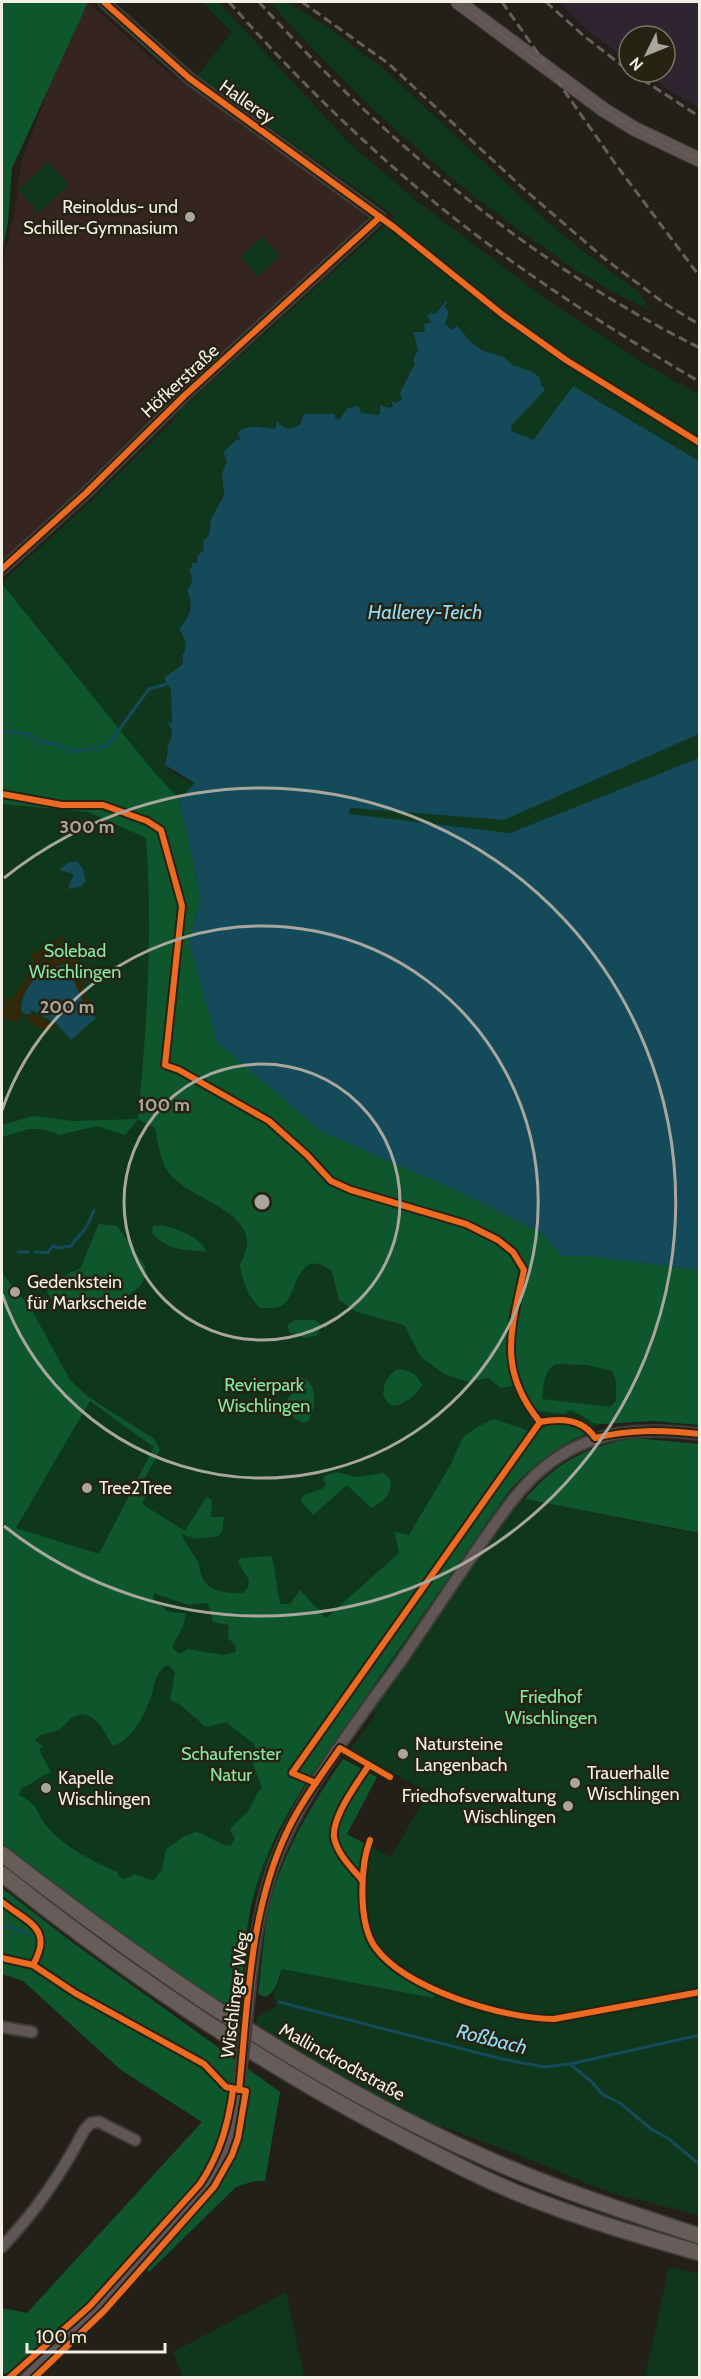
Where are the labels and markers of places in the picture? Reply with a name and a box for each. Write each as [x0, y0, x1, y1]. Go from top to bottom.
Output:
place label: Reinoldus- und Schiller-Gymnasium [23, 196, 178, 239]
marker: Reinoldus- und Schiller-Gymnasium [183, 210, 197, 224]
centre of rings [252, 1192, 272, 1212]
place label: Gedenkstein für Markscheide [27, 1271, 147, 1314]
marker: Gedenkstein für Markscheide [8, 1285, 22, 1299]
place label: Tree2Tree [99, 1477, 172, 1499]
marker: Tree2Tree [80, 1481, 94, 1495]
place label: Natursteine Langenbach [415, 1733, 508, 1776]
marker: Natursteine Langenbach [396, 1747, 410, 1761]
place label: Trauerhalle Wischlingen [587, 1762, 680, 1805]
place label: Kapelle Wischlingen [58, 1767, 151, 1810]
marker: Trauerhalle Wischlingen [568, 1776, 582, 1790]
marker: Kapelle Wischlingen [39, 1781, 53, 1795]
place label: Friedhofsverwaltung Wischlingen [402, 1785, 557, 1828]
marker: Friedhofsverwaltung Wischlingen [561, 1799, 575, 1813]

